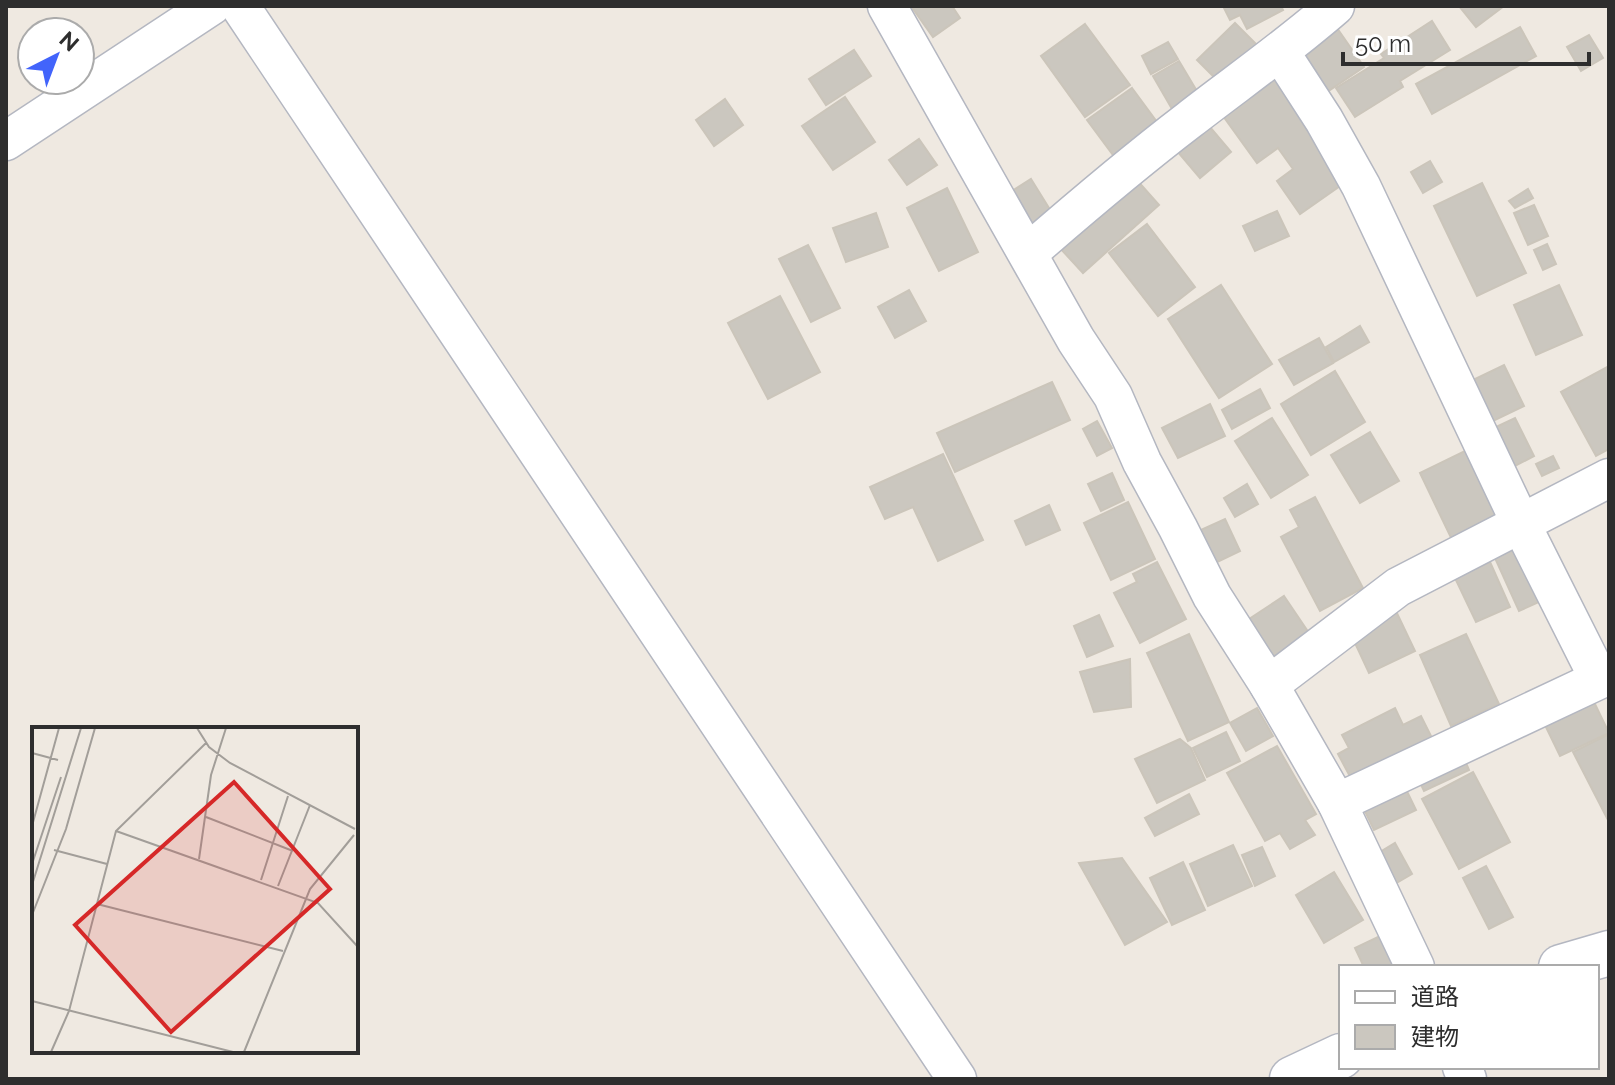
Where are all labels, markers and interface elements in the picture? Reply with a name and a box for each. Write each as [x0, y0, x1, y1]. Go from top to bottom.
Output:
north arrow [16, 16, 96, 96]
scale bar [1343, 16, 1589, 66]
text: N [54, 26, 84, 56]
text: 50 m [1355, 29, 1411, 58]
inset map [32, 727, 358, 1053]
legend [1339, 965, 1599, 1069]
text: 道路 [1411, 982, 1459, 1011]
text: 建物 [1411, 1022, 1459, 1051]

